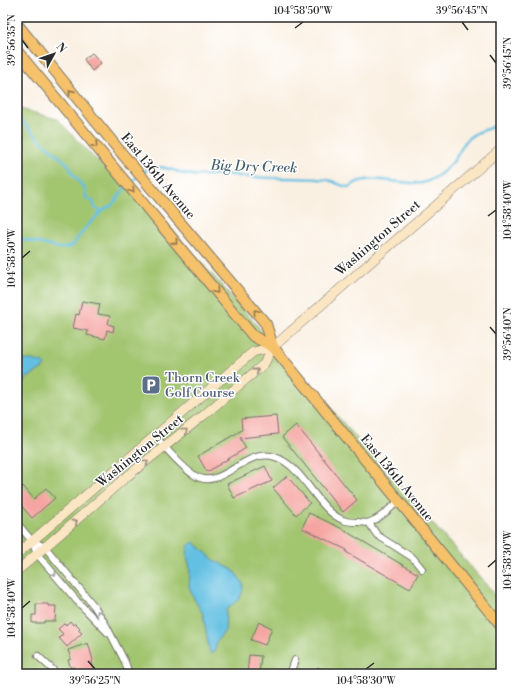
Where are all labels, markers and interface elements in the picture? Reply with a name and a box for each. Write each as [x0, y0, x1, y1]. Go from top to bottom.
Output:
text: 104°58'50"W [273, 5, 334, 17]
text: 39°56'45"N [436, 5, 488, 17]
text: 39°56'35"N [6, 14, 18, 66]
north arrow [34, 34, 74, 74]
text: 39°56'45"N [502, 37, 514, 89]
text: N [53, 40, 69, 56]
one-way arrow [69, 90, 76, 97]
street label: East 136th Avenue [117, 130, 199, 223]
one-way arrow [90, 140, 97, 148]
water label: Big Dry Creek [209, 156, 298, 178]
text: 104°58'40"W [502, 179, 514, 240]
one-way arrow [127, 185, 134, 192]
street label: Washington Street [332, 197, 424, 280]
text: 104°58'50"W [6, 227, 18, 288]
one-way arrow [171, 237, 178, 244]
one-way arrow [211, 286, 218, 293]
text: 39°56'40"N [502, 307, 514, 361]
one-way arrow [254, 310, 261, 317]
one-way arrow [251, 368, 259, 376]
place label: Thorn Creek Golf Course [165, 370, 241, 401]
parking icon: Thorn Creek Golf Course [140, 374, 162, 396]
street label: Washington Street [93, 411, 187, 492]
one-way arrow [180, 429, 187, 436]
street label: East 136th Avenue [357, 431, 437, 525]
one-way arrow [141, 460, 148, 467]
one-way arrow [70, 519, 78, 526]
text: 104°58'30"W [502, 529, 514, 590]
one-way arrow [49, 569, 56, 576]
text: 104°58'40"W [6, 577, 18, 638]
one-way arrow [96, 610, 103, 617]
text: 39°56'25"N [69, 675, 121, 687]
text: 104°58'30"W [336, 675, 397, 687]

